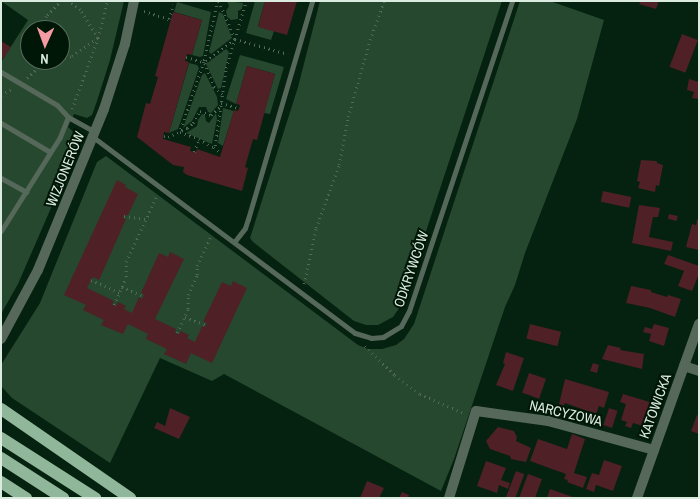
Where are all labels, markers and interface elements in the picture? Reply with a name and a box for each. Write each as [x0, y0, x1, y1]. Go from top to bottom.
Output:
north arrow [20, 20, 70, 70]
text: N [40, 50, 49, 68]
street label: WIZJONERÓW [42, 129, 88, 209]
street label: ODKRYWCÓW [390, 229, 432, 309]
street label: KATOWICKA [636, 371, 674, 441]
street label: NARCYZOWA [528, 396, 604, 430]

